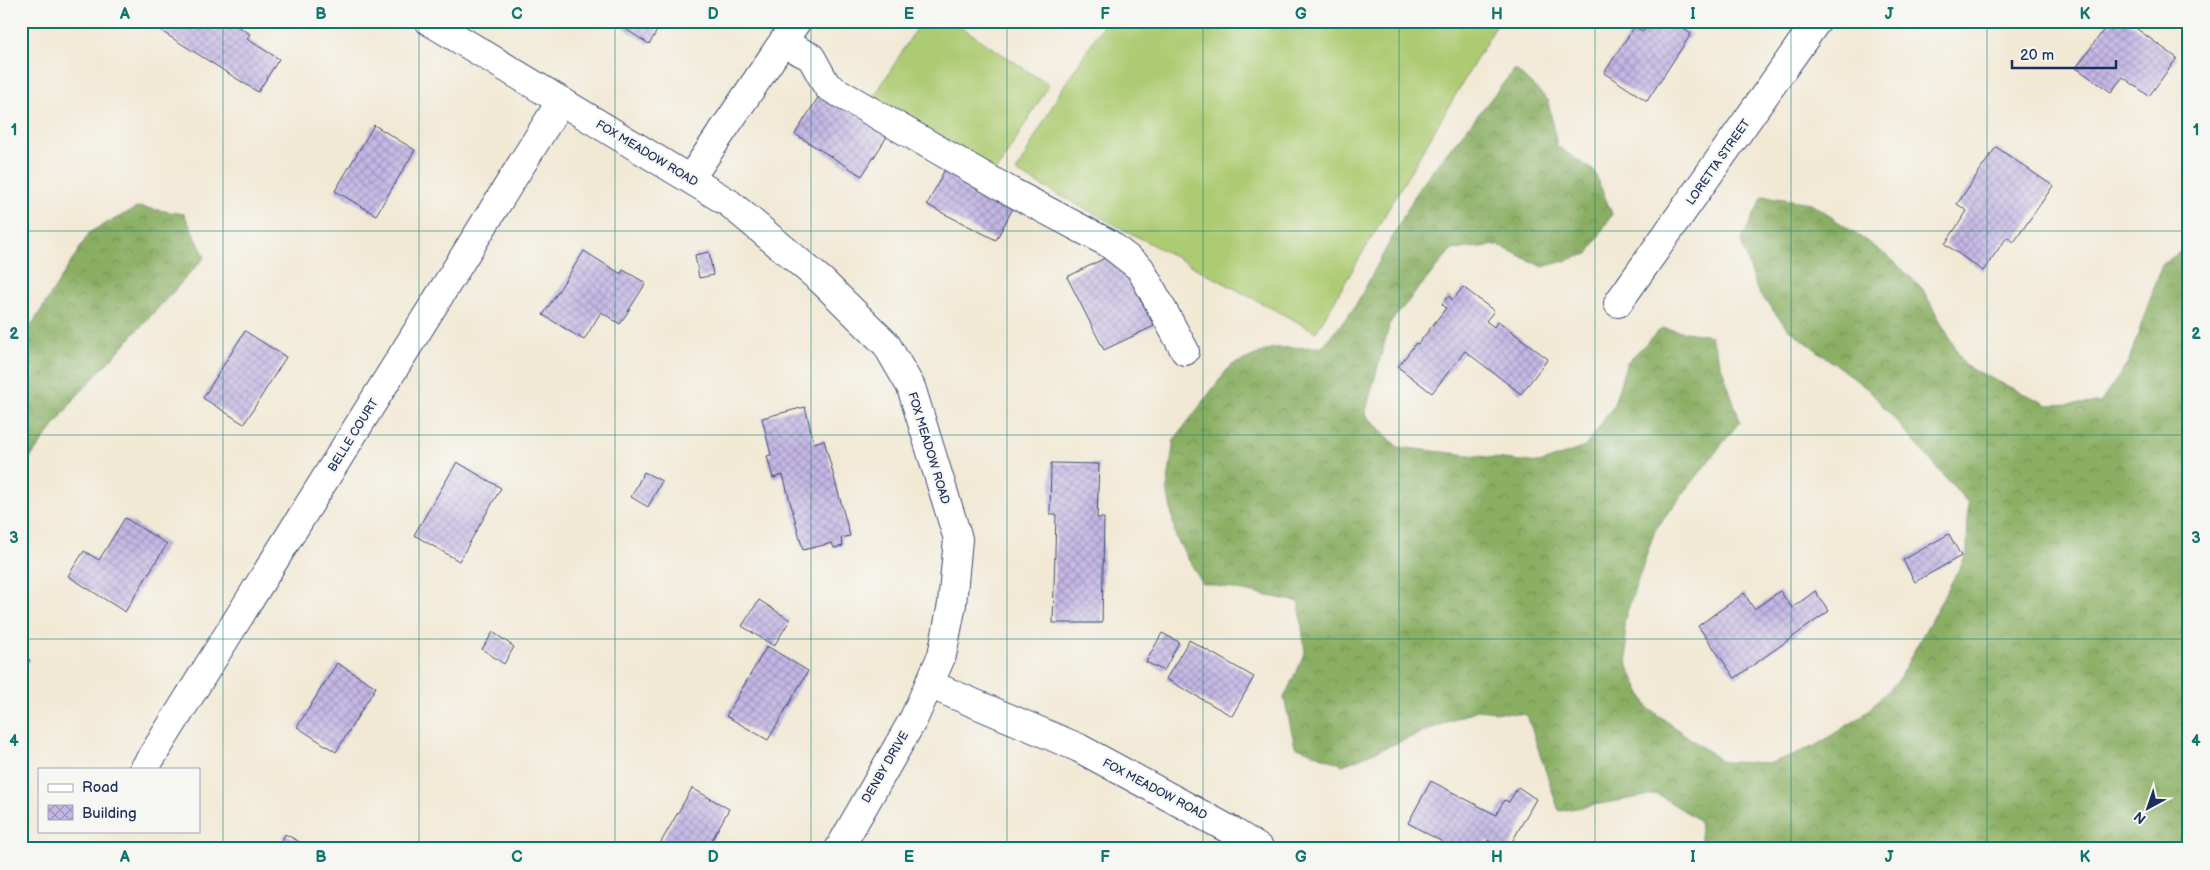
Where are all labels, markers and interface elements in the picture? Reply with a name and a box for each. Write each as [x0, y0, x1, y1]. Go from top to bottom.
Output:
text: A [119, 5, 130, 24]
text: B [315, 5, 327, 24]
text: C [511, 5, 523, 24]
text: D [707, 5, 719, 24]
text: E [904, 5, 914, 24]
text: F [1100, 5, 1110, 24]
text: G [1295, 5, 1307, 24]
text: H [1491, 5, 1503, 24]
text: I [1690, 5, 1696, 24]
text: J [1885, 5, 1894, 24]
text: K [2080, 5, 2091, 24]
scale bar [2012, 38, 2116, 70]
text: 20 m [2020, 46, 2054, 65]
street label: LORETTA STREET [1683, 116, 1754, 208]
street label: FOX MEADOW ROAD [593, 117, 701, 190]
text: 1 [11, 121, 17, 140]
text: 1 [2193, 121, 2199, 140]
text: 2 [9, 325, 19, 344]
text: 2 [2191, 325, 2201, 344]
street label: FOX MEADOW ROAD [904, 390, 953, 506]
street label: BELLE COURT [325, 395, 382, 475]
text: 3 [9, 529, 19, 548]
text: 3 [2191, 529, 2201, 548]
street label: DENBY DRIVE [859, 729, 912, 806]
text: 4 [9, 732, 19, 751]
text: 4 [2191, 732, 2201, 751]
street label: FOX MEADOW ROAD [1100, 755, 1210, 824]
legend [38, 768, 200, 832]
text: Road [82, 778, 118, 797]
north arrow [2122, 782, 2172, 832]
text: Building [82, 804, 137, 823]
text: N [2130, 808, 2149, 827]
text: A [119, 848, 130, 867]
text: B [315, 848, 327, 867]
text: C [511, 848, 523, 867]
text: D [707, 848, 719, 867]
text: E [904, 848, 914, 867]
text: F [1100, 848, 1110, 867]
text: G [1295, 848, 1307, 867]
text: H [1491, 848, 1503, 867]
text: I [1690, 848, 1696, 867]
text: J [1885, 848, 1894, 867]
text: K [2080, 848, 2091, 867]

